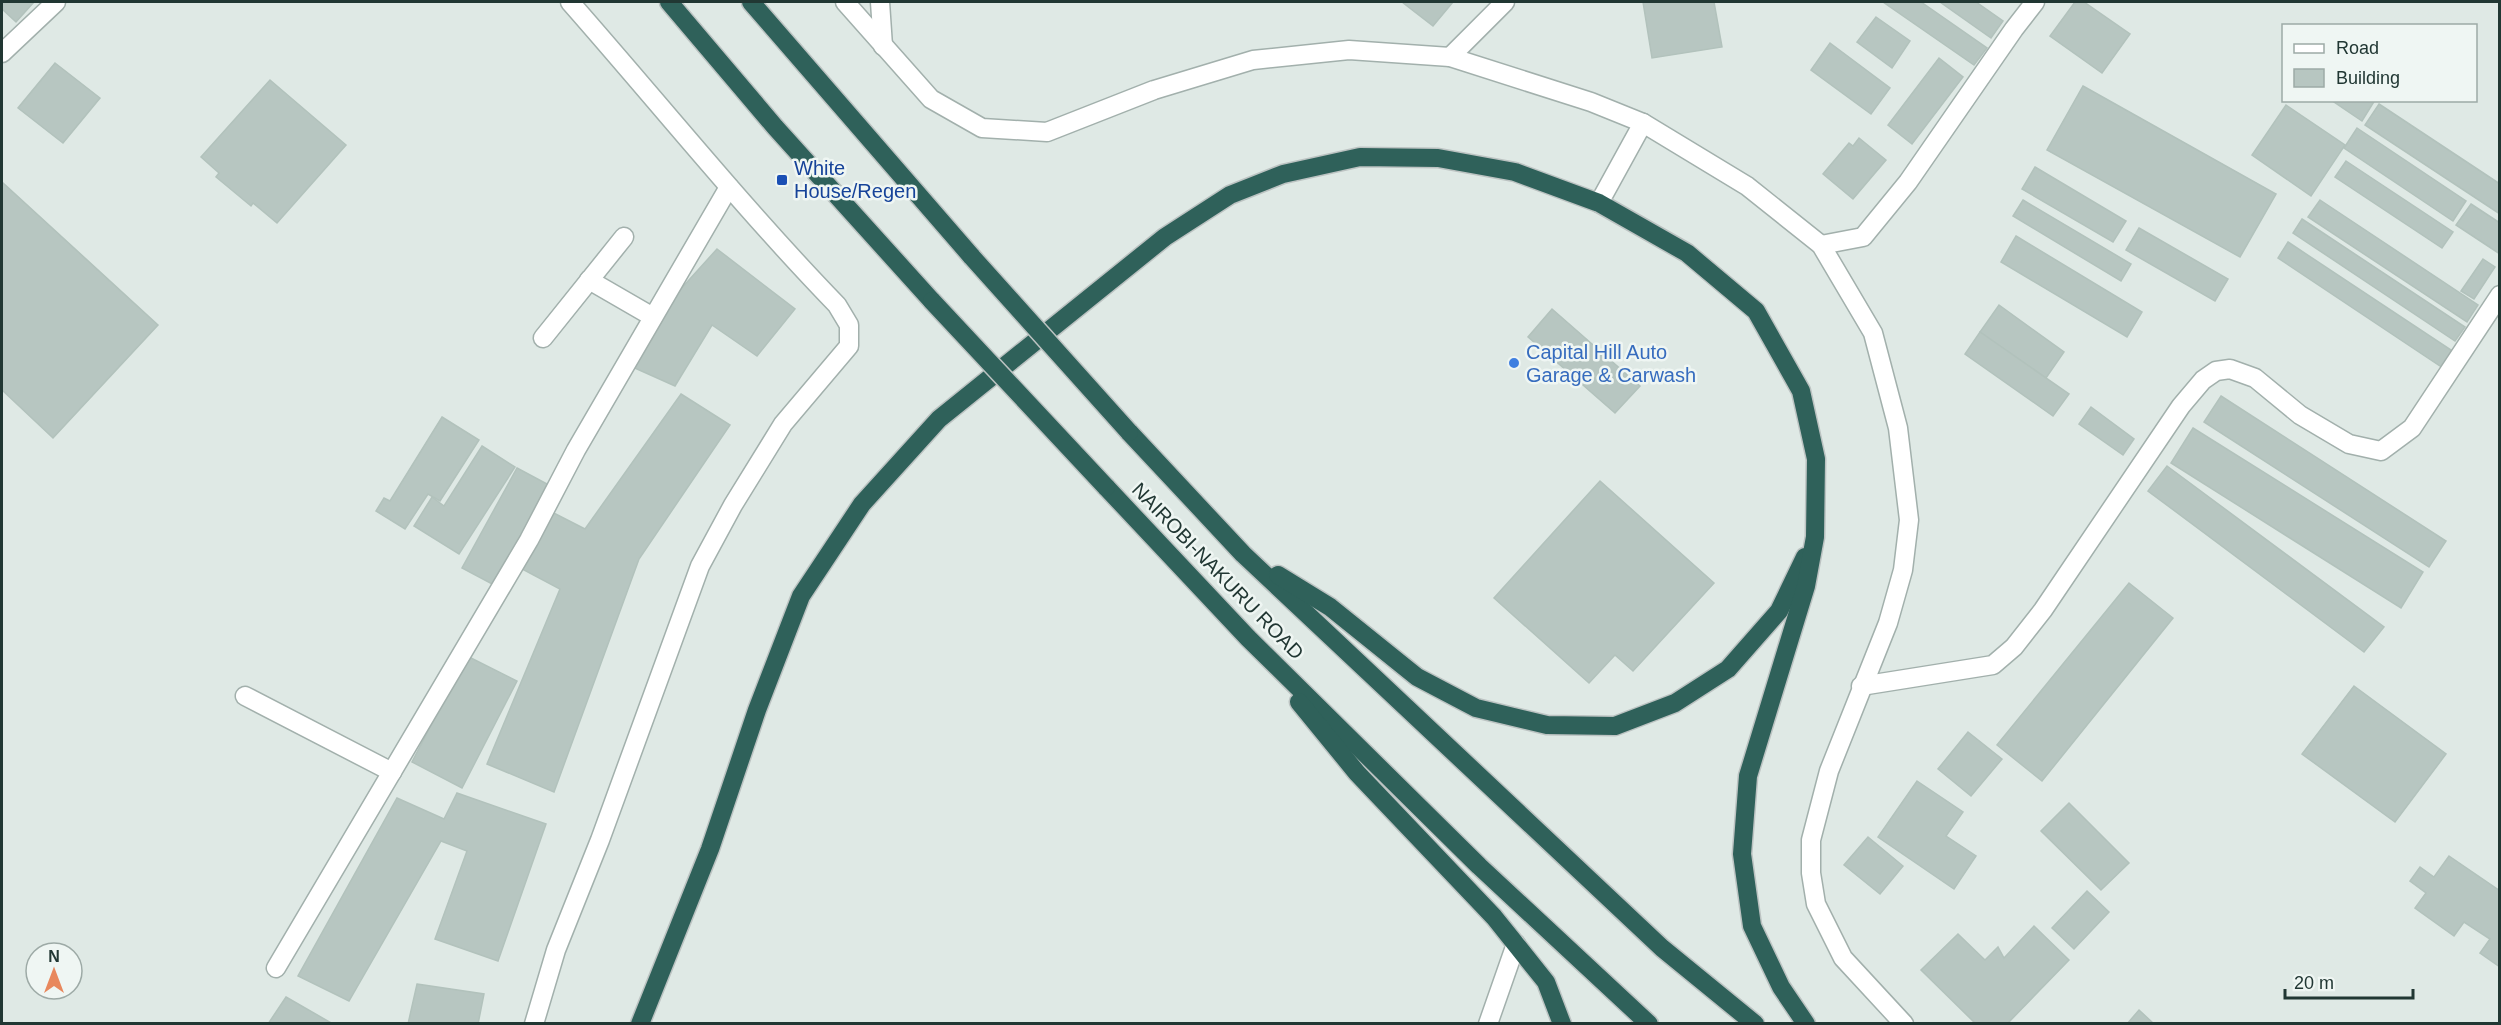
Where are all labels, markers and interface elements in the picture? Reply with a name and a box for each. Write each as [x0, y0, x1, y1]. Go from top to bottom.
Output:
legend [2282, 24, 2477, 102]
text: Road [2336, 38, 2379, 58]
text: Building [2336, 68, 2400, 88]
place label: White House/Regen [794, 157, 916, 202]
marker: White House/Regen [775, 173, 789, 187]
place label: Capital Hill Auto Garage & Carwash [1526, 341, 1696, 386]
marker: Capital Hill Auto Garage & Carwash [1507, 356, 1521, 370]
street label: NAIROBI-NAKURU ROAD [1128, 478, 1308, 664]
north arrow [24, 941, 84, 1001]
text: N [48, 948, 60, 965]
scale bar [2285, 962, 2412, 1000]
text: 20 m [2294, 973, 2334, 993]

